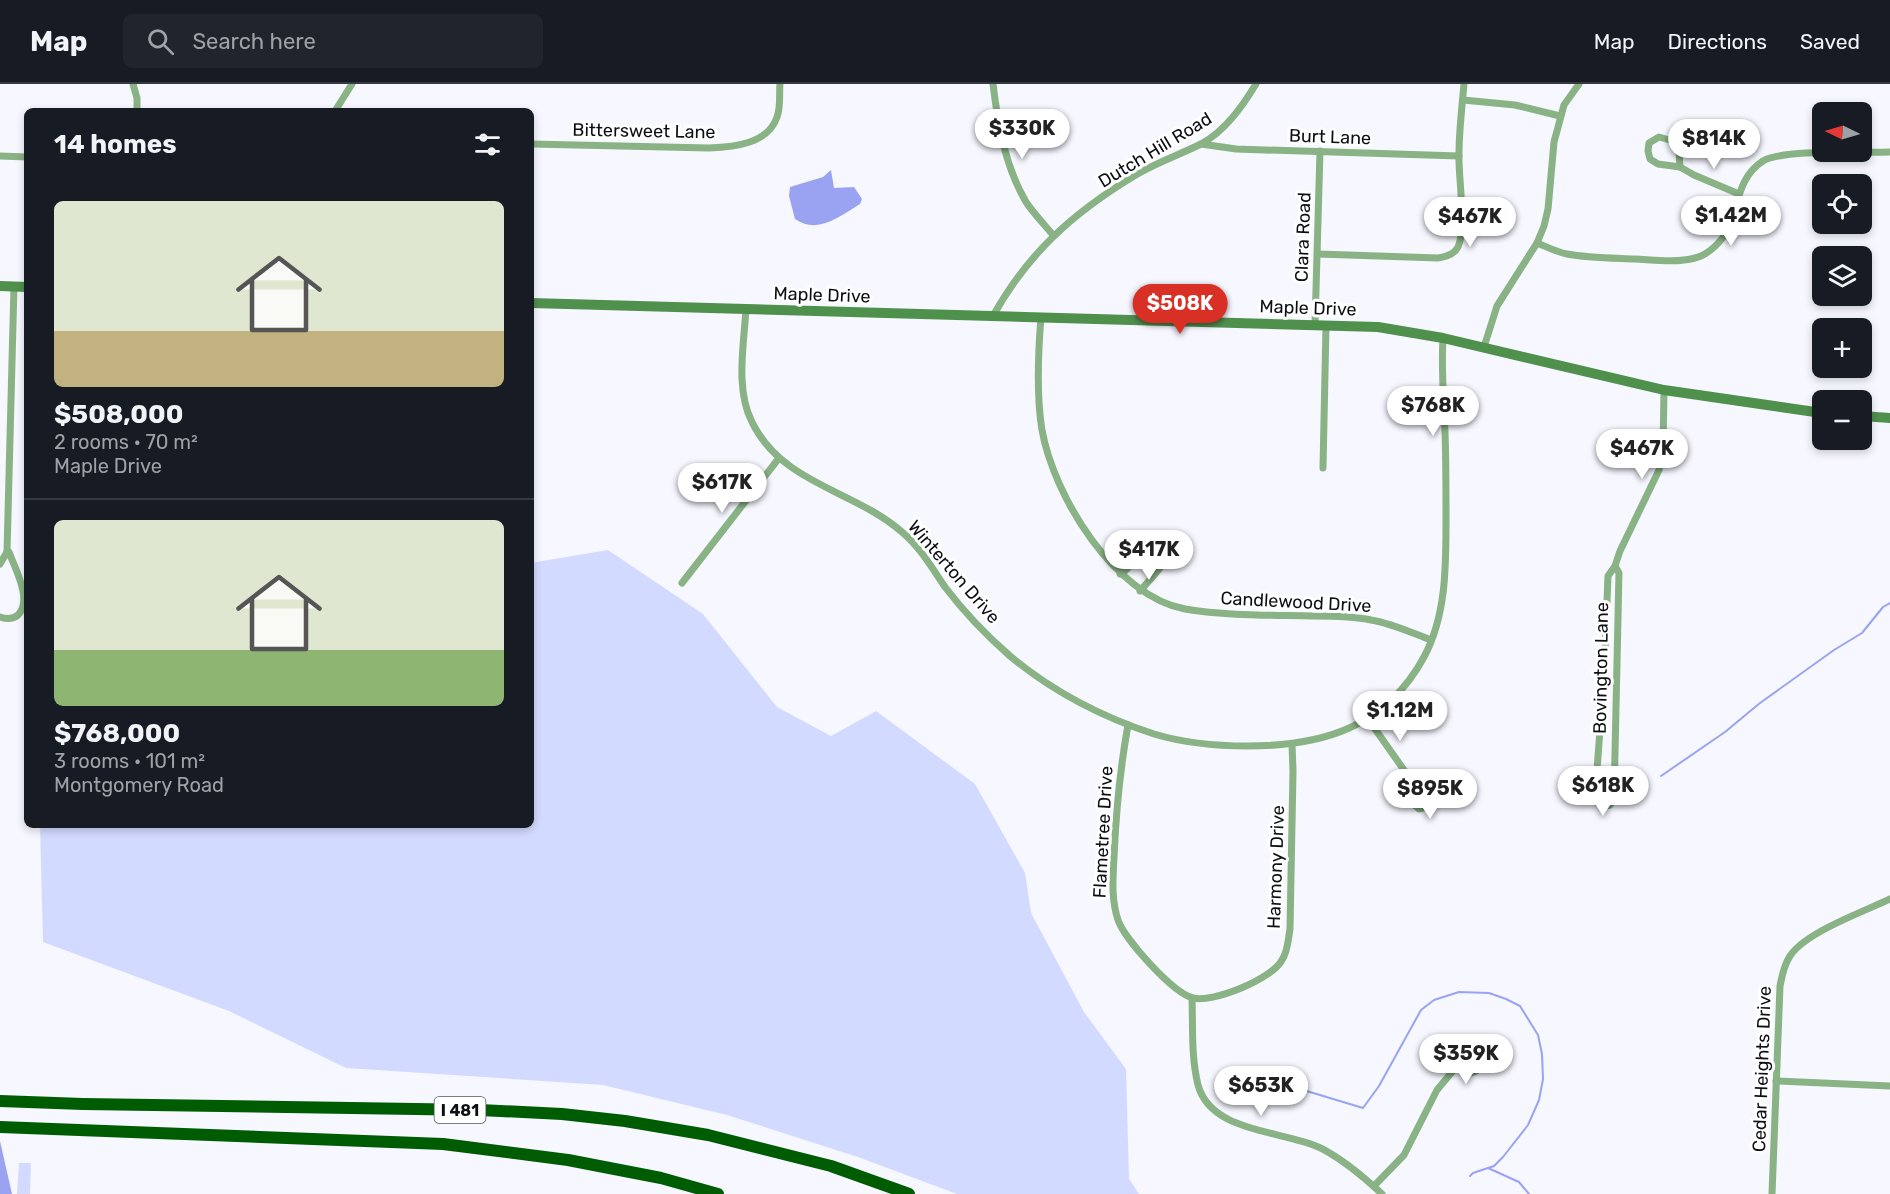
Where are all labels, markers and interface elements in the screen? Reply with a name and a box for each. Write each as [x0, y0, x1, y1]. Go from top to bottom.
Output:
search box [123, 14, 543, 68]
text: Map [30, 25, 87, 58]
icon: search [144, 25, 177, 58]
text: Search here [192, 28, 316, 55]
text: Map [1594, 29, 1635, 54]
text: Directions [1668, 29, 1767, 54]
text: Saved [1800, 29, 1860, 54]
north arrow [1812, 102, 1872, 162]
map controls [1812, 102, 1872, 450]
street label: Dutch Hill Road [1094, 107, 1216, 193]
pin: $330K [980, 109, 1064, 160]
text: $330K [989, 116, 1055, 140]
street label: Bittersweet Lane [572, 119, 716, 143]
pin: $814K [1672, 119, 1756, 170]
street label: Burt Lane [1289, 125, 1371, 149]
text: $814K [1682, 126, 1746, 150]
icon: filters [471, 128, 504, 161]
text: 14 homes [54, 129, 177, 160]
button: locate [1812, 174, 1872, 234]
street label: Clara Road [1290, 192, 1316, 282]
pin: $1.42M [1682, 196, 1780, 247]
pin: $467K [1428, 197, 1512, 248]
text: $1.42M [1695, 203, 1767, 227]
text: $467K [1438, 204, 1502, 228]
icon: home [225, 240, 333, 348]
button: layers [1812, 246, 1872, 306]
street label: Maple Drive [773, 282, 871, 308]
pin: $508K [1138, 284, 1222, 335]
text: $508K [1147, 291, 1213, 315]
street label: Maple Drive [1259, 295, 1357, 321]
button: + [1812, 318, 1872, 378]
pin: $768K [1391, 386, 1475, 437]
button: − [1812, 390, 1872, 450]
text: $768K [1401, 393, 1465, 417]
text: $508,000 [54, 399, 183, 430]
pin: $467K [1600, 429, 1684, 480]
text: 2 rooms · 70 m² [54, 430, 198, 454]
text: $467K [1610, 436, 1674, 460]
text: Maple Drive [54, 454, 162, 478]
pin: $617K [680, 463, 764, 514]
text: $617K [692, 470, 752, 494]
street label: Winterton Drive [903, 516, 1005, 628]
pin: $417K [1107, 530, 1191, 581]
text: $417K [1118, 537, 1180, 561]
icon: home [225, 559, 333, 667]
street label: Candlewood Drive [1220, 587, 1372, 617]
street label: Bovington Lane [1589, 602, 1613, 734]
pin: $1.12M [1351, 691, 1449, 742]
text: $1.12M [1366, 698, 1434, 722]
text: $768,000 [54, 718, 180, 749]
text: 3 rooms · 101 m² [54, 749, 205, 773]
street label: Flametree Drive [1089, 765, 1117, 899]
pin: $618K [1561, 766, 1645, 817]
pin: $895K [1388, 769, 1472, 820]
text: Montgomery Road [54, 773, 224, 797]
text: $618K [1572, 773, 1634, 797]
text: $895K [1397, 776, 1463, 800]
street label: Harmony Drive [1263, 805, 1289, 929]
street label: Cedar Heights Drive [1748, 985, 1776, 1153]
pin: $359K [1424, 1034, 1508, 1085]
text: $359K [1433, 1041, 1499, 1065]
pin: $653K [1219, 1066, 1303, 1117]
text: $653K [1228, 1073, 1294, 1097]
road number: I 481 [434, 1097, 486, 1123]

